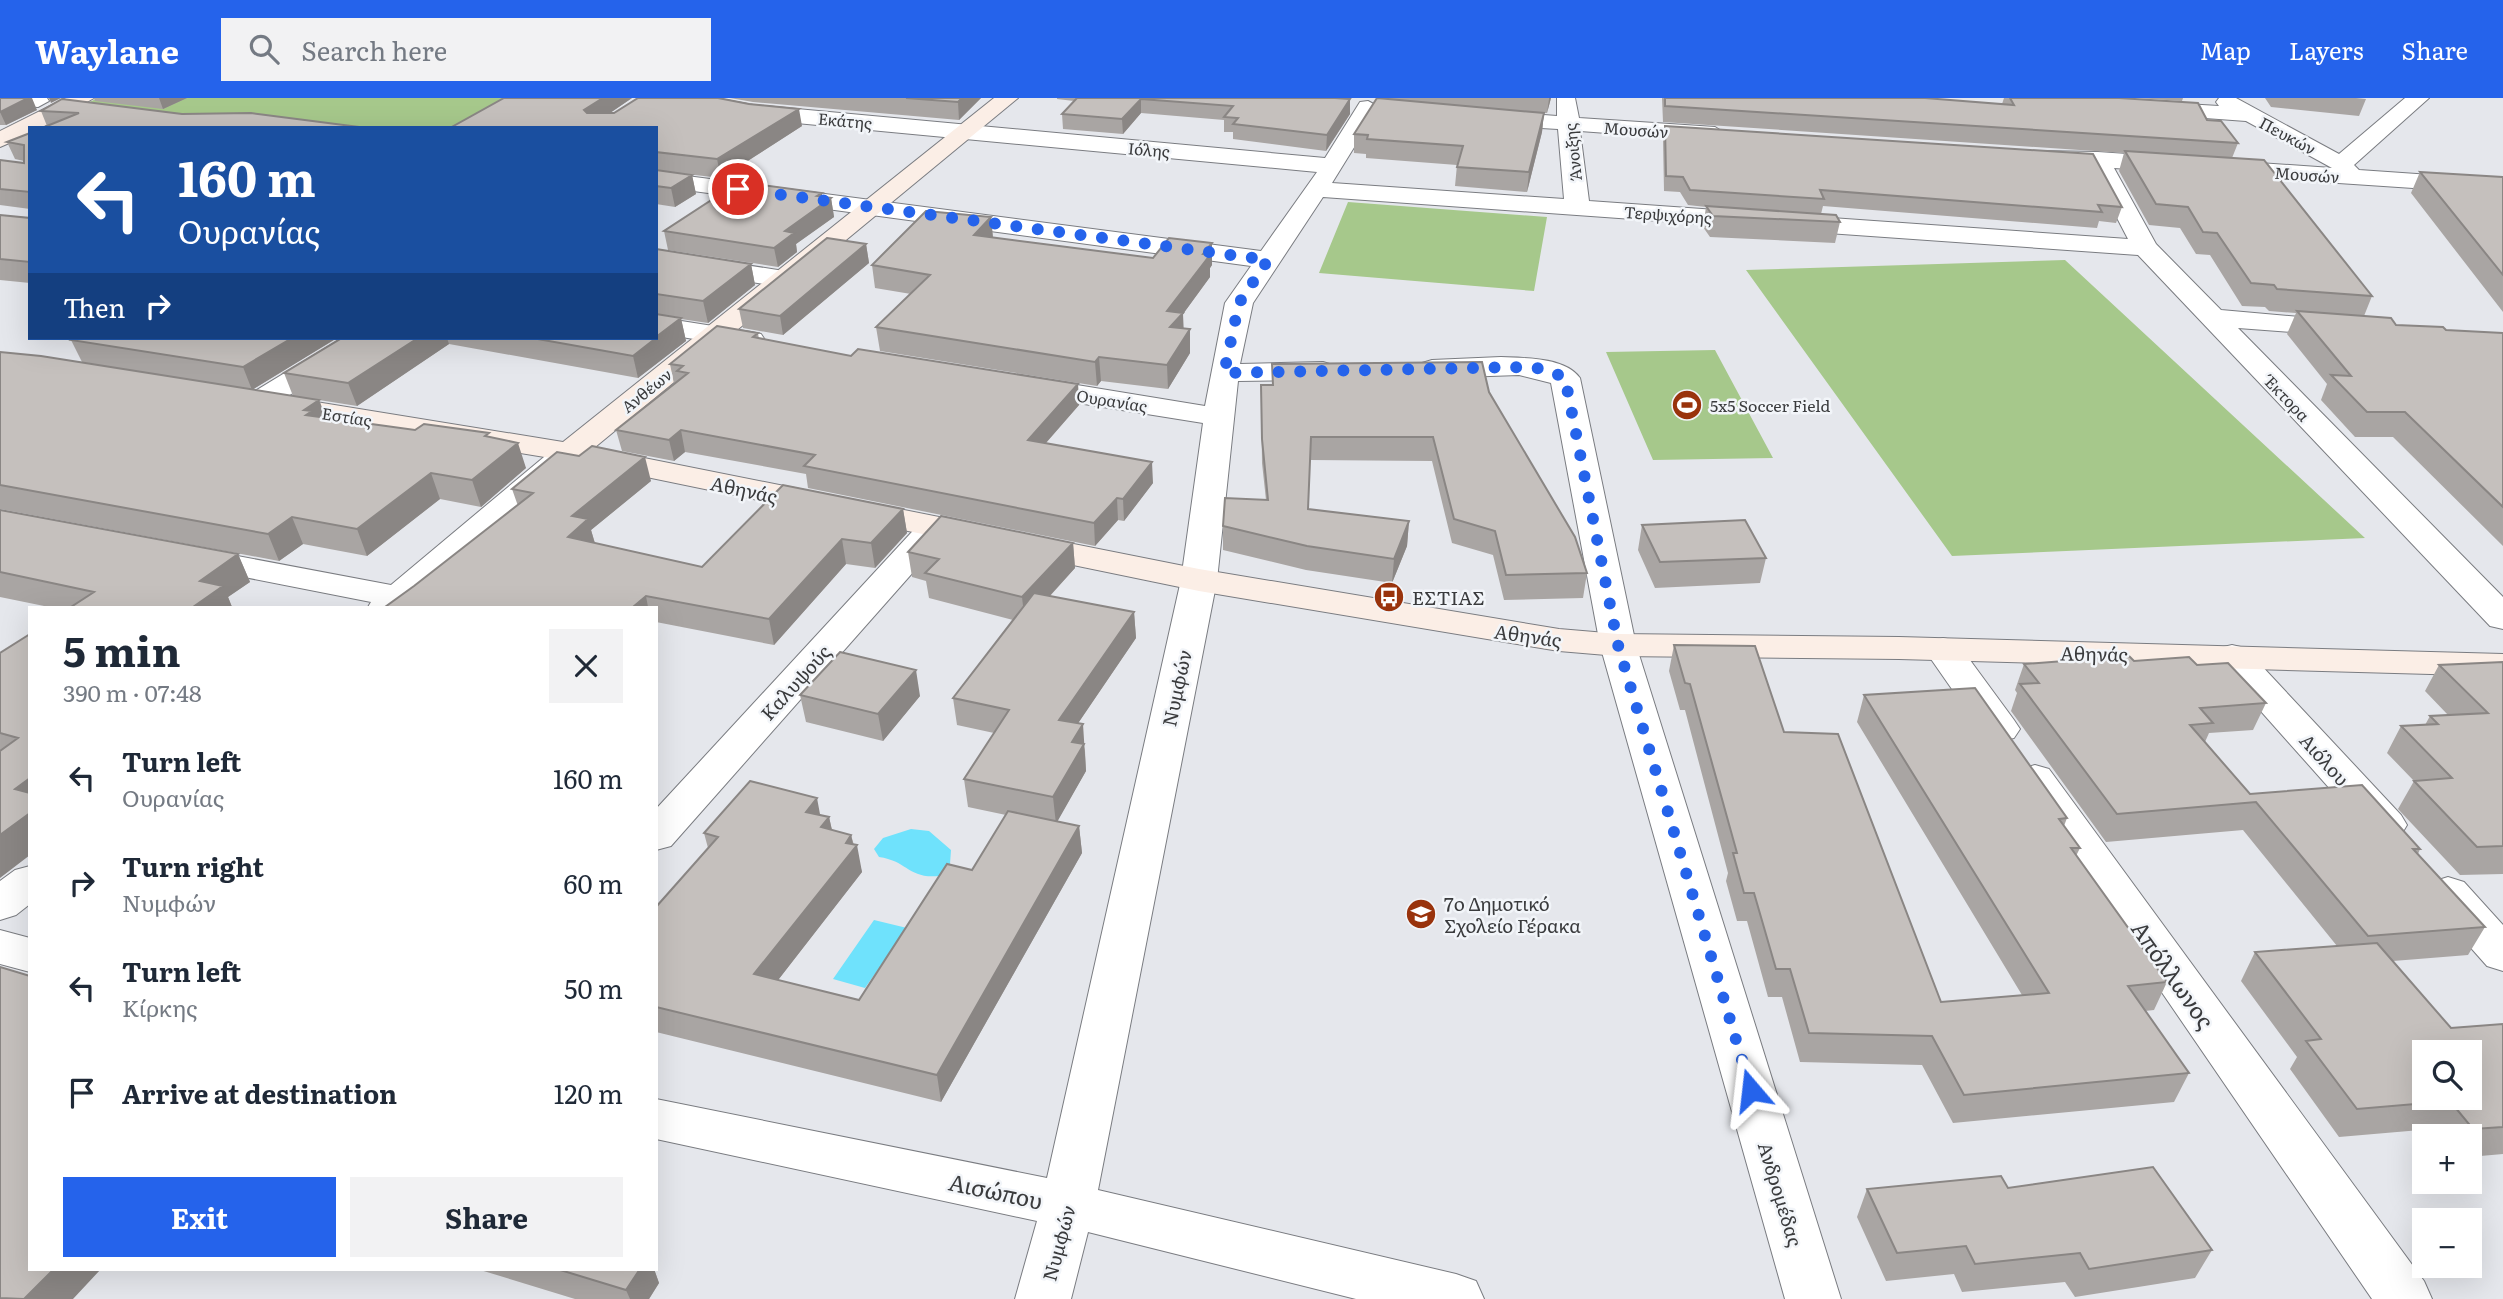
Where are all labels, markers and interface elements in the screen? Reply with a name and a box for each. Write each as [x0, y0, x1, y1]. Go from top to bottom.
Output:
search box [221, 18, 711, 81]
text: Waylane [35, 25, 179, 74]
icon: search [245, 30, 283, 68]
text: Search here [301, 30, 447, 69]
text: Map [2200, 32, 2251, 67]
text: Layers [2289, 32, 2363, 67]
text: Share [2401, 32, 2468, 67]
street label: Εκάτης [817, 106, 873, 134]
street label: Πευκών [2255, 110, 2321, 160]
street label: Μουσών [1603, 115, 1669, 143]
street label: Άνοιξης [1557, 122, 1587, 182]
street label: Ιόλης [1127, 135, 1171, 163]
text: 160 m [178, 139, 316, 212]
icon: left [63, 154, 154, 245]
pin [708, 159, 768, 219]
street label: Μουσών [2274, 160, 2340, 188]
icon: arrive [719, 170, 757, 208]
street label: Τερψιχόρης [1623, 199, 1713, 229]
text: Ουρανίας [178, 206, 320, 254]
text: Then [63, 287, 125, 326]
icon: right [139, 287, 177, 325]
street label: Ανθέων [615, 362, 677, 418]
street label: Έκτορα [2258, 368, 2316, 426]
street label: Ουρανίας [1075, 383, 1149, 417]
sports icon: 5x5 Soccer Field [1670, 388, 1704, 422]
place label: 5x5 Soccer Field [1710, 393, 1831, 417]
street label: Εστίας [320, 400, 374, 432]
street label: Αθηνάς [708, 468, 780, 510]
bus stop icon: ΕΣΤΙΑΣ [1372, 580, 1406, 614]
place label: ΕΣΤΙΑΣ [1412, 583, 1485, 611]
street label: Αθηνάς [1493, 616, 1563, 654]
text: 5 min [63, 618, 181, 680]
button: close [549, 629, 623, 703]
street label: Καλυψούς [753, 638, 837, 726]
street label: Αθηνάς [2060, 638, 2128, 668]
street label: Νυμφών [1154, 647, 1198, 729]
text: 390 m · 07:48 [63, 675, 202, 709]
street label: Αιόλου [2294, 727, 2356, 791]
text: Turn left [122, 741, 241, 780]
text: 160 m [553, 758, 623, 797]
icon: left [63, 759, 101, 797]
text: Ουρανίας [122, 780, 224, 814]
text: Turn right [122, 846, 264, 885]
text: 60 m [564, 863, 623, 902]
icon: right [63, 864, 101, 902]
text: Νυμφών [122, 885, 216, 919]
place label: 7o Δημοτικό Σχολείο Γέρακα [1444, 889, 1581, 939]
school or university icon: 7o Δημοτικό Σχολείο Γέρακα [1404, 897, 1438, 931]
street label: Απόλλωνος [2124, 913, 2224, 1035]
text: Turn left [122, 951, 241, 990]
text: 50 m [564, 968, 623, 1007]
icon: left [63, 969, 101, 1007]
text: Κίρκης [122, 990, 198, 1024]
map controls [2412, 1040, 2482, 1278]
button: search [2412, 1040, 2482, 1110]
position arrow [1714, 1053, 1788, 1127]
text: Arrive at destination [122, 1073, 397, 1112]
text: 120 m [554, 1073, 623, 1112]
icon: arrive [63, 1074, 101, 1112]
button: + [2412, 1124, 2482, 1194]
street label: Ανδρομέδας [1752, 1138, 1810, 1250]
street label: Αισώπου [946, 1163, 1046, 1217]
button: Exit [63, 1177, 336, 1257]
button: Share [350, 1177, 623, 1257]
street label: Νυμφών [1034, 1202, 1082, 1284]
button: − [2412, 1208, 2482, 1278]

